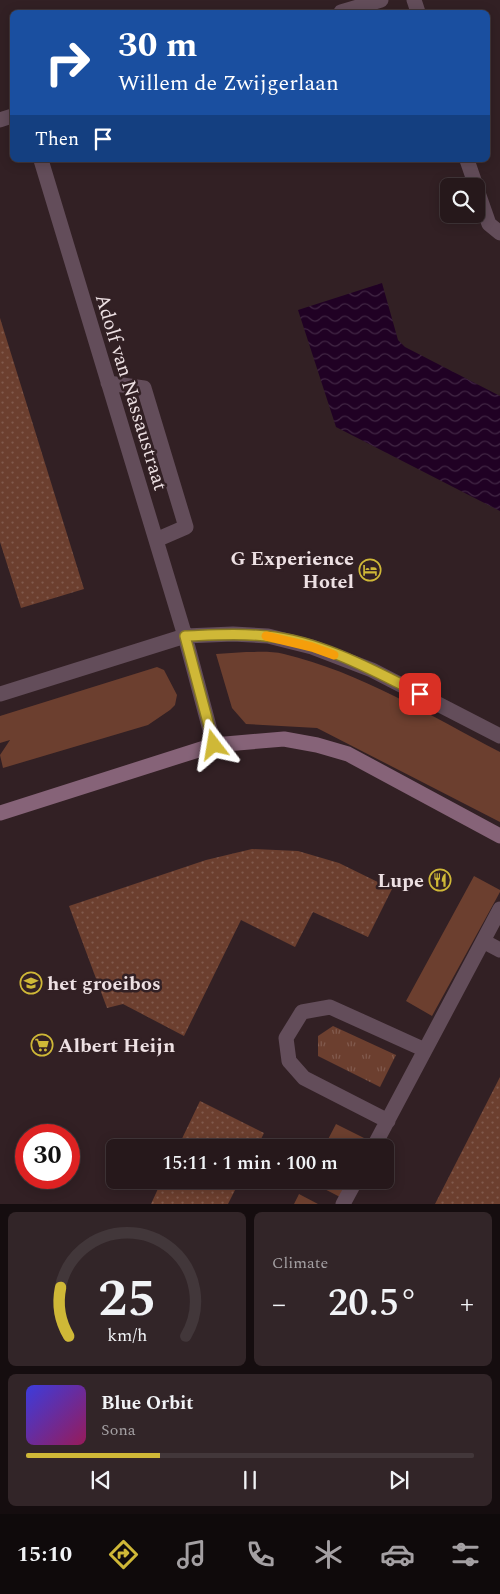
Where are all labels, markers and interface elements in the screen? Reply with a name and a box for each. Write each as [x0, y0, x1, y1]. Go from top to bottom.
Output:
text: 30 m [118, 19, 198, 72]
icon: right [35, 30, 100, 95]
text: Willem de Zwijgerlaan [118, 67, 339, 100]
text: Then [35, 125, 79, 154]
icon: arrive [89, 125, 117, 153]
map controls [440, 178, 485, 223]
button: search [440, 178, 485, 223]
street label: Adolf van Nassaustraat [87, 290, 175, 494]
place label: G Experience Hotel [230, 544, 354, 597]
hotel icon: G Experience Hotel [358, 558, 382, 582]
pin [399, 673, 441, 715]
icon: arrive [406, 680, 434, 708]
position arrow [187, 718, 239, 770]
place label: Lupe [377, 866, 424, 896]
restaurant icon: Lupe [428, 868, 452, 892]
place label: het groeibos [47, 969, 161, 999]
school or university icon: het groeibos [19, 971, 43, 995]
place label: Albert Heijn [58, 1031, 175, 1061]
supermarket icon: Albert Heijn [30, 1033, 54, 1057]
speed limit sign: 30 [15, 1124, 80, 1189]
text: 15:11 · 1 min · 100 m [162, 1149, 338, 1178]
text: Climate [272, 1251, 328, 1275]
text: 25 [98, 1260, 156, 1339]
text: 20.5° [328, 1275, 418, 1333]
text: − [272, 1283, 286, 1326]
text: + [460, 1283, 474, 1326]
text: km/h [107, 1322, 147, 1349]
text: Blue Orbit [101, 1389, 194, 1418]
text: Sona [101, 1418, 136, 1442]
icon: previous [87, 1466, 115, 1494]
icon: pause [236, 1466, 264, 1494]
icon: next [385, 1466, 413, 1494]
icon: directions [106, 1537, 141, 1572]
icon: music [174, 1537, 209, 1572]
icon: phone [243, 1537, 278, 1572]
icon: climate [311, 1537, 346, 1572]
icon: car [380, 1537, 415, 1572]
icon: filters [448, 1537, 483, 1572]
text: 15:10 [17, 1538, 72, 1571]

